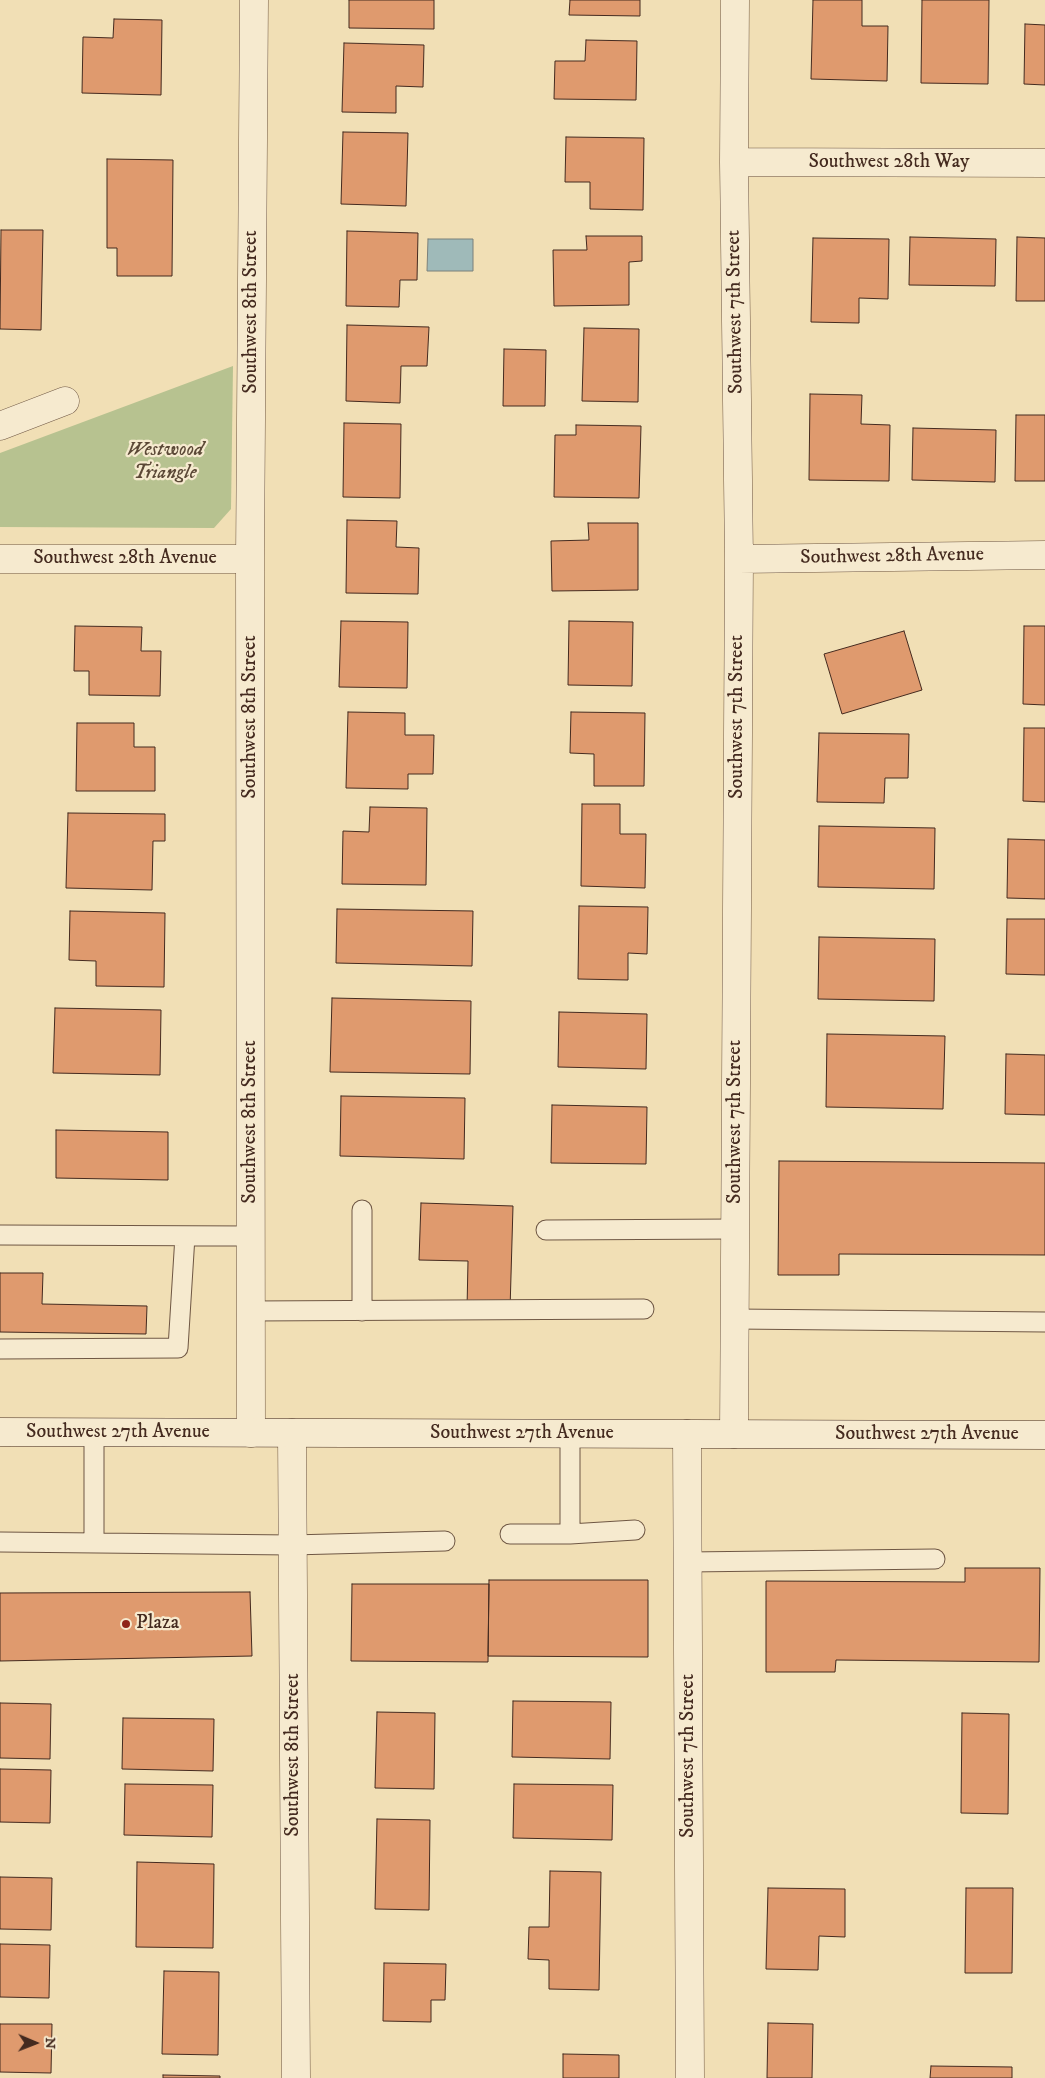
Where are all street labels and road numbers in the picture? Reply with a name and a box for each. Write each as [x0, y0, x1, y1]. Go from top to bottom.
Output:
street label: Southwest 28th Way [808, 151, 970, 175]
street label: Southwest 8th Street [240, 230, 264, 394]
street label: Southwest 7th Street [723, 230, 749, 394]
street label: Southwest 28th Avenue [800, 543, 984, 571]
street label: Southwest 28th Avenue [33, 547, 217, 571]
street label: Southwest 8th Street [239, 635, 263, 799]
street label: Southwest 7th Street [726, 635, 750, 799]
street label: Southwest 8th Street [239, 1040, 263, 1204]
street label: Southwest 7th Street [724, 1040, 748, 1204]
street label: Southwest 27th Avenue [26, 1421, 210, 1445]
street label: Southwest 27th Avenue [430, 1422, 614, 1446]
street label: Southwest 27th Avenue [835, 1423, 1019, 1447]
street label: Southwest 8th Street [282, 1673, 306, 1837]
street label: Southwest 7th Street [677, 1674, 701, 1838]

